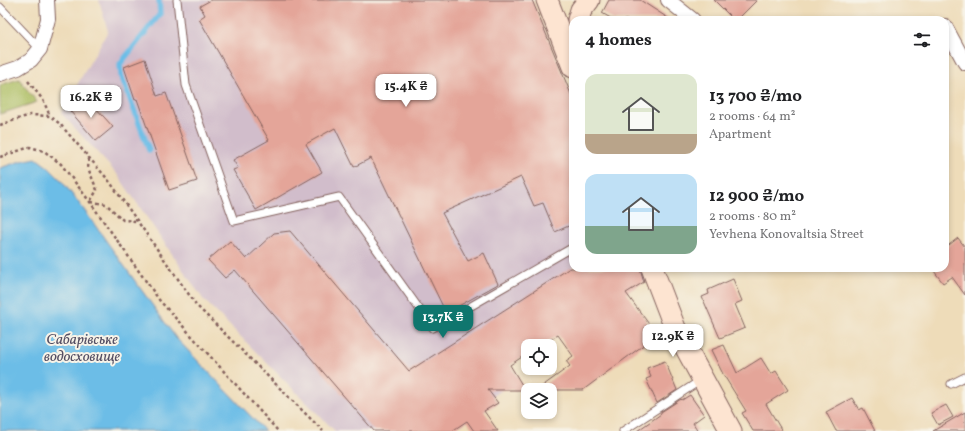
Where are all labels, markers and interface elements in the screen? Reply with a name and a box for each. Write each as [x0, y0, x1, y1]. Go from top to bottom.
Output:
text: 4 homes [585, 29, 652, 52]
icon: filters [911, 29, 933, 51]
pin: 15.4K ₴ [369, 74, 443, 108]
text: 15.4K ₴ [384, 78, 428, 96]
pin: 16.2K ₴ [54, 85, 128, 119]
text: 13 700 ₴/mo [709, 85, 802, 108]
text: 16.2K ₴ [70, 89, 112, 107]
icon: home [617, 90, 665, 138]
text: 2 rooms · 64 m² [709, 108, 796, 126]
text: Apartment [709, 126, 772, 144]
text: 12 900 ₴/mo [709, 185, 804, 208]
icon: home [617, 190, 665, 238]
text: 2 rooms · 80 m² [709, 208, 796, 226]
text: Yevhena Konovaltsia Street [709, 226, 864, 244]
pin: 13.7K ₴ [406, 305, 480, 339]
text: 13.7K ₴ [422, 309, 464, 327]
pin: 12.9K ₴ [636, 324, 710, 358]
text: 12.9K ₴ [651, 328, 695, 346]
water label: Сабарівське водосховище [44, 330, 121, 368]
map controls [521, 339, 557, 419]
button: locate [521, 339, 557, 375]
button: layers [521, 383, 557, 419]

